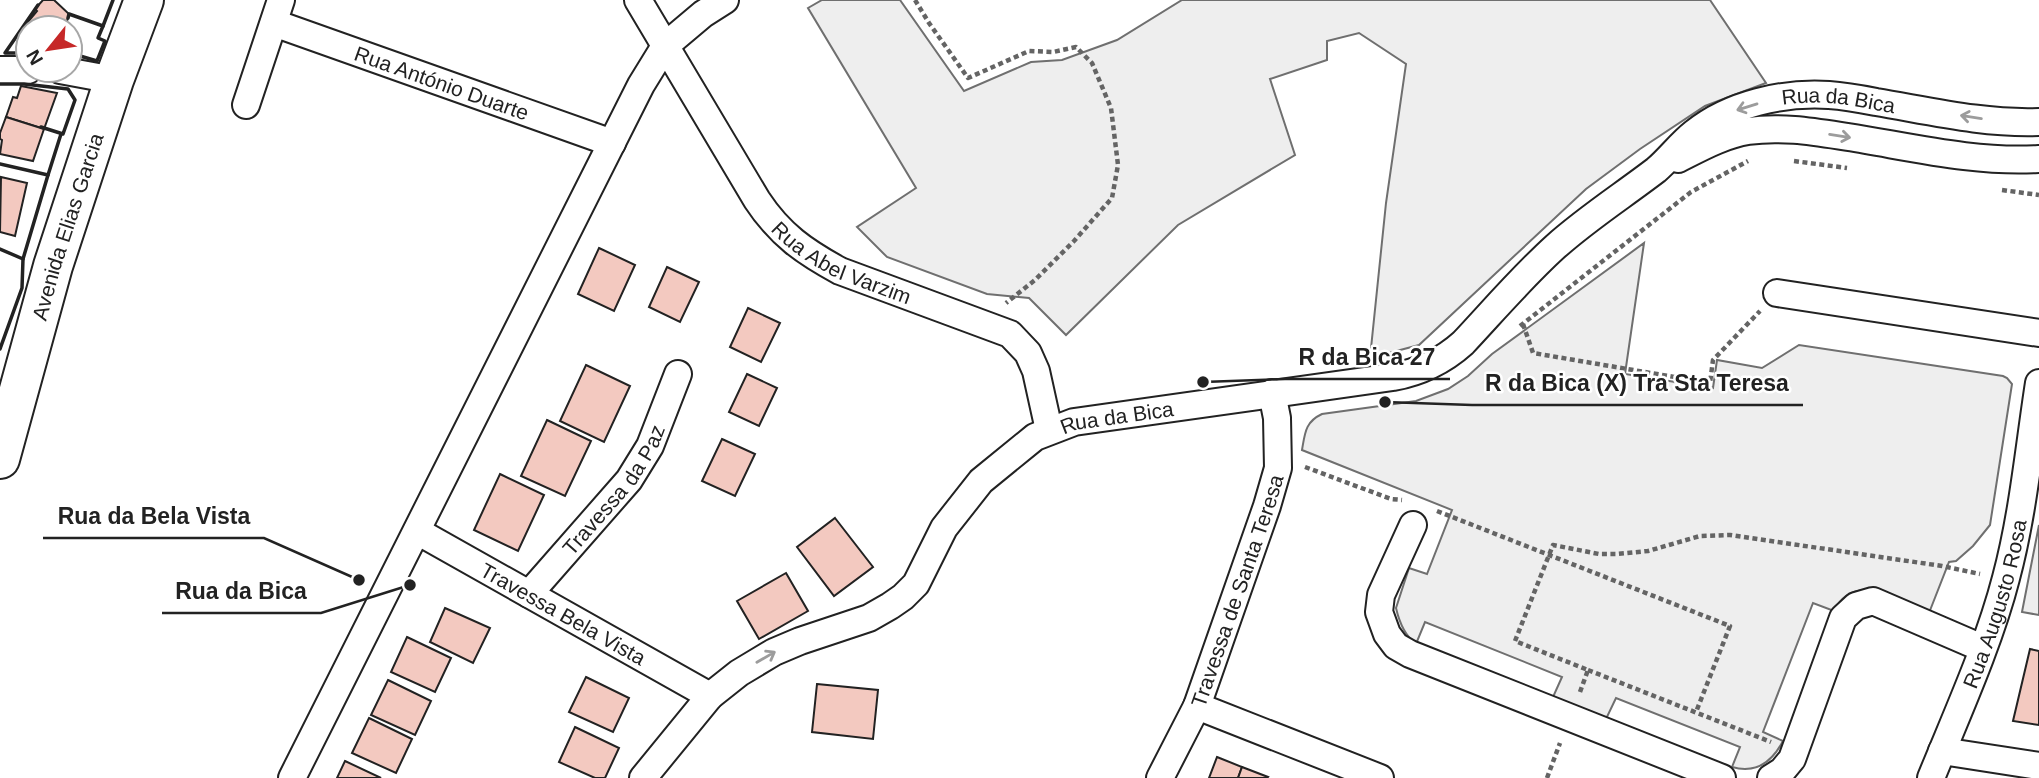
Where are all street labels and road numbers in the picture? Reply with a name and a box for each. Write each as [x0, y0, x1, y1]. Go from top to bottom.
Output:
street label: Rua António Duarte [351, 41, 532, 124]
street label: Rua da Bica [1780, 83, 1897, 117]
street label: Avenida Elias Garcia [27, 130, 107, 323]
street label: Rua Abel Varzim [768, 216, 915, 308]
street label: Rua da Bica [1057, 397, 1175, 438]
street label: Travessa da Paz [558, 421, 669, 559]
street label: Travessa de Santa Teresa [1186, 472, 1287, 710]
street label: Rua Augusto Rosa [1958, 517, 2030, 691]
street label: Travessa Bela Vista [477, 558, 650, 669]

